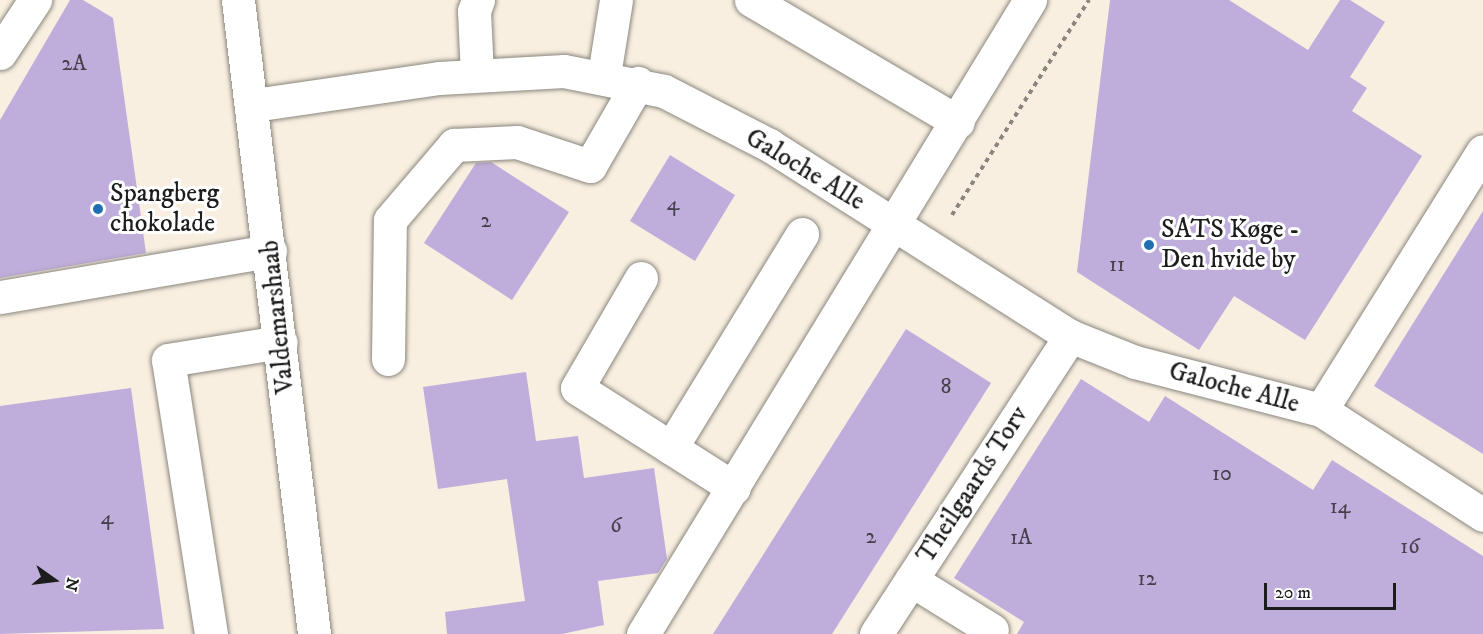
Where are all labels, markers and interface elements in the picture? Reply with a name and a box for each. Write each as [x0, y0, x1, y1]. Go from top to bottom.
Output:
house number: 2A [62, 51, 86, 77]
street label: Galoche Alle [740, 122, 870, 218]
place label: Spangberg chokolade [110, 178, 219, 240]
house number: 4 [667, 191, 679, 217]
marker: Spangberg chokolade [91, 202, 105, 216]
house number: 2 [481, 208, 491, 234]
place label: SATS Køge - Den hvide by [1161, 214, 1300, 276]
marker: SATS Køge - Den hvide by [1142, 238, 1156, 252]
street label: Valdemarshaab [254, 239, 302, 395]
house number: 11 [1109, 252, 1125, 278]
street label: Galoche Alle [1165, 356, 1303, 420]
house number: 8 [940, 374, 952, 400]
street label: Theilgaards Torv [911, 401, 1035, 569]
house number: 10 [1212, 461, 1232, 487]
house number: 14 [1330, 494, 1350, 520]
house number: 4 [101, 505, 113, 531]
house number: 6 [610, 513, 622, 539]
house number: 2 [866, 524, 876, 550]
house number: 1A [1010, 525, 1032, 551]
house number: 16 [1400, 534, 1420, 560]
north arrow [24, 550, 84, 610]
house number: 12 [1138, 566, 1156, 592]
scale bar [1267, 571, 1399, 609]
text: N [60, 576, 83, 593]
text: 20 m [1275, 582, 1311, 604]

